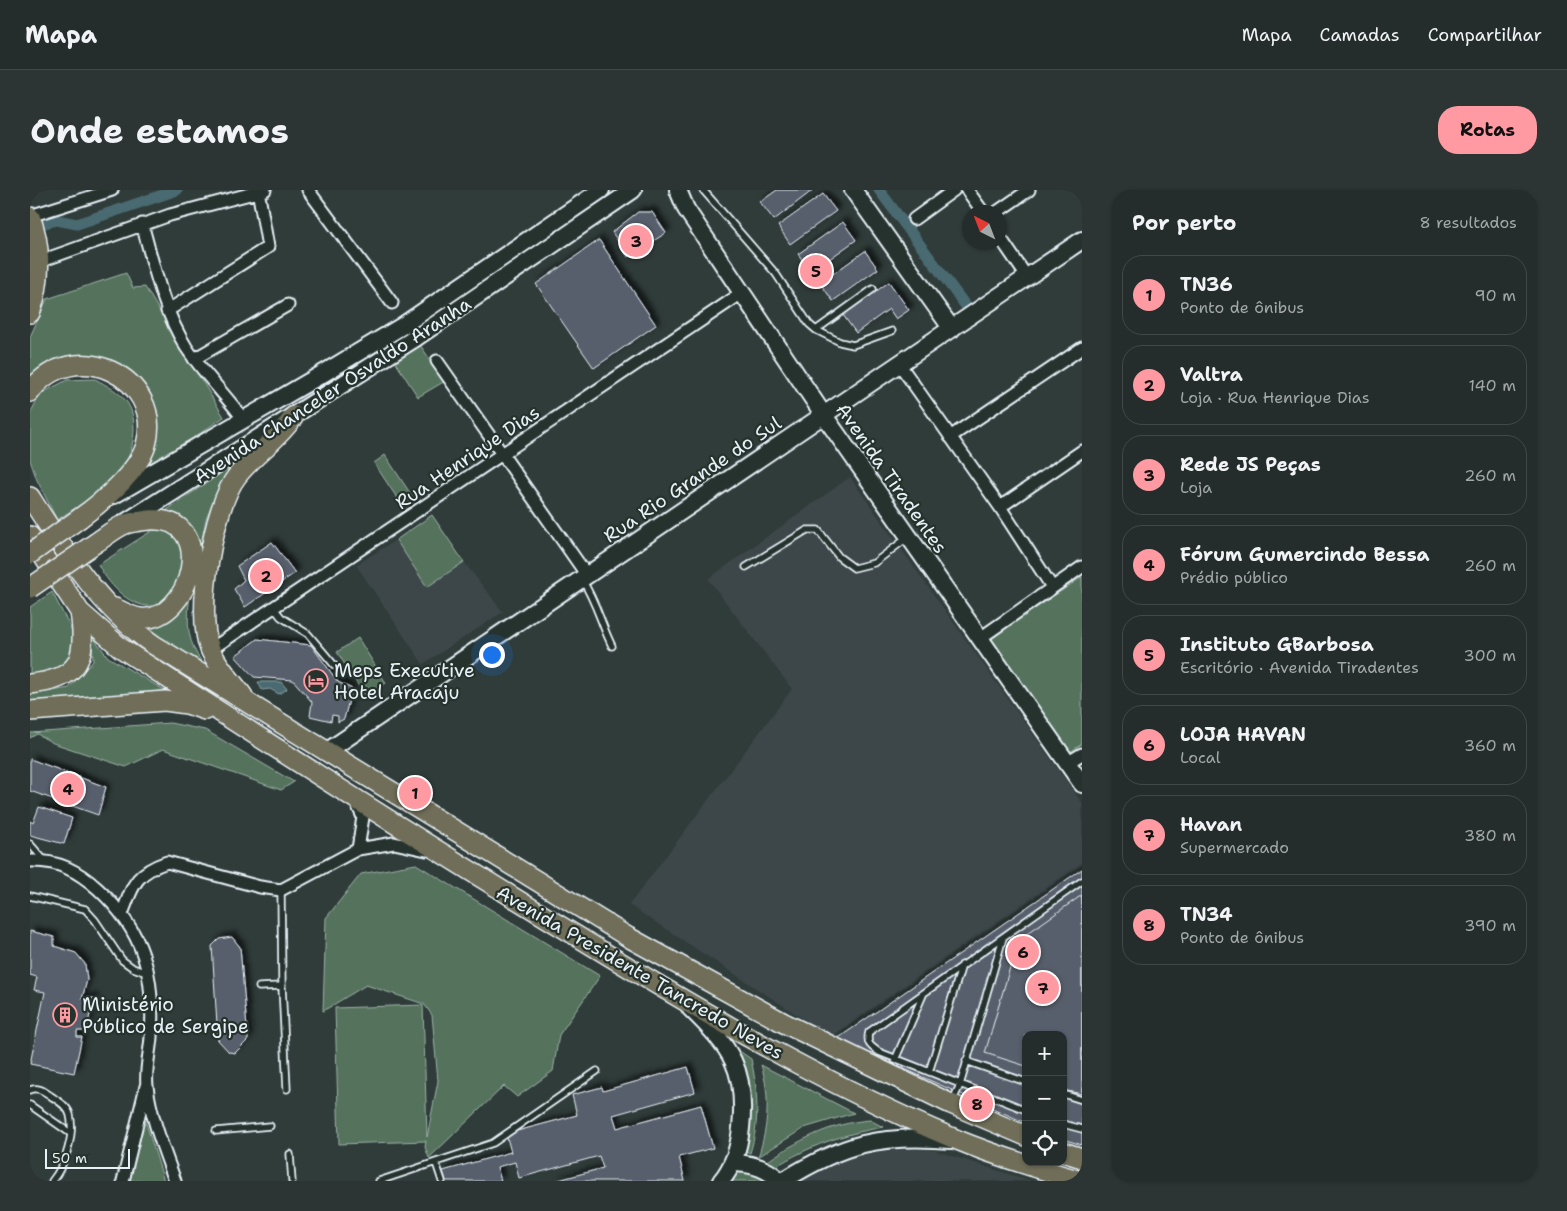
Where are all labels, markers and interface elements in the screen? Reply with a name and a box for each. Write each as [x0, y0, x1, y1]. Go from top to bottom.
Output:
text: Mapa [25, 19, 97, 51]
text: Mapa [1242, 23, 1292, 47]
text: Camadas [1320, 23, 1400, 47]
text: Compartilhar [1428, 23, 1542, 47]
button: Rotas [1438, 106, 1537, 154]
text: Onde estamos [30, 107, 289, 154]
north arrow [962, 205, 1007, 250]
text: Por perto [1132, 209, 1236, 237]
text: 8 resultados [1419, 212, 1517, 233]
pin: 3 [620, 222, 652, 260]
pin: 5 [800, 252, 832, 290]
text: TN36 [1180, 272, 1233, 297]
text: 1 [1145, 285, 1153, 306]
text: 90 m [1475, 285, 1516, 306]
street label: Avenida Chanceler Osvaldo Aranha [189, 291, 476, 490]
text: Ponto de ônibus [1180, 297, 1304, 318]
text: Valtra [1180, 362, 1243, 387]
text: 2 [1143, 375, 1155, 396]
text: 140 m [1469, 375, 1516, 396]
text: Loja · Rua Henrique Dias [1180, 387, 1370, 408]
street label: Avenida Tiradentes [830, 398, 953, 558]
street label: Rua Henrique Dias [390, 400, 544, 515]
street label: Rua Rio Grande do Sul [599, 410, 786, 548]
text: Rede JS Peças [1180, 452, 1321, 477]
text: 3 [1143, 465, 1155, 486]
text: 260 m [1464, 465, 1516, 486]
text: Loja [1180, 477, 1212, 498]
text: Fórum Gumercindo Bessa [1180, 542, 1430, 567]
text: 4 [1143, 555, 1155, 576]
text: 260 m [1464, 555, 1516, 576]
pin: 2 [250, 557, 282, 595]
text: Prédio público [1180, 567, 1288, 588]
text: Instituto GBarbosa [1180, 632, 1374, 657]
your location [479, 642, 505, 668]
text: 5 [1144, 645, 1154, 666]
text: 300 m [1464, 645, 1516, 666]
text: Escritório · Avenida Tiradentes [1180, 657, 1419, 678]
place label: Meps Executive Hotel Aracaju [334, 658, 475, 705]
hotel icon: Meps Executive Hotel Aracaju [303, 668, 329, 694]
text: LOJA HAVAN [1180, 722, 1306, 747]
text: 6 [1143, 735, 1155, 756]
text: 360 m [1464, 735, 1516, 756]
text: Local [1180, 747, 1221, 768]
pin: 4 [52, 770, 84, 808]
pin: 1 [399, 774, 431, 812]
text: Havan [1180, 812, 1242, 837]
text: 7 [1143, 825, 1155, 846]
text: 380 m [1464, 825, 1516, 846]
text: Supermercado [1180, 837, 1289, 858]
street label: Avenida Presidente Tancredo Neves [492, 880, 788, 1065]
text: TN34 [1180, 902, 1233, 927]
text: 8 [1143, 915, 1155, 936]
text: 390 m [1464, 915, 1516, 936]
text: Ponto de ônibus [1180, 927, 1304, 948]
pin: 6 [1007, 933, 1039, 971]
pin: 7 [1027, 969, 1059, 1007]
place label: Ministério Público de Sergipe [82, 992, 249, 1039]
building icon: Ministério Público de Sergipe [52, 1002, 78, 1028]
map controls [1022, 1031, 1067, 1166]
button: + [1022, 1031, 1067, 1076]
button: − [1022, 1076, 1067, 1121]
pin: 8 [961, 1085, 993, 1123]
button: locate [1022, 1121, 1067, 1166]
scale bar [45, 1146, 130, 1169]
text: 50 m [52, 1149, 87, 1167]

